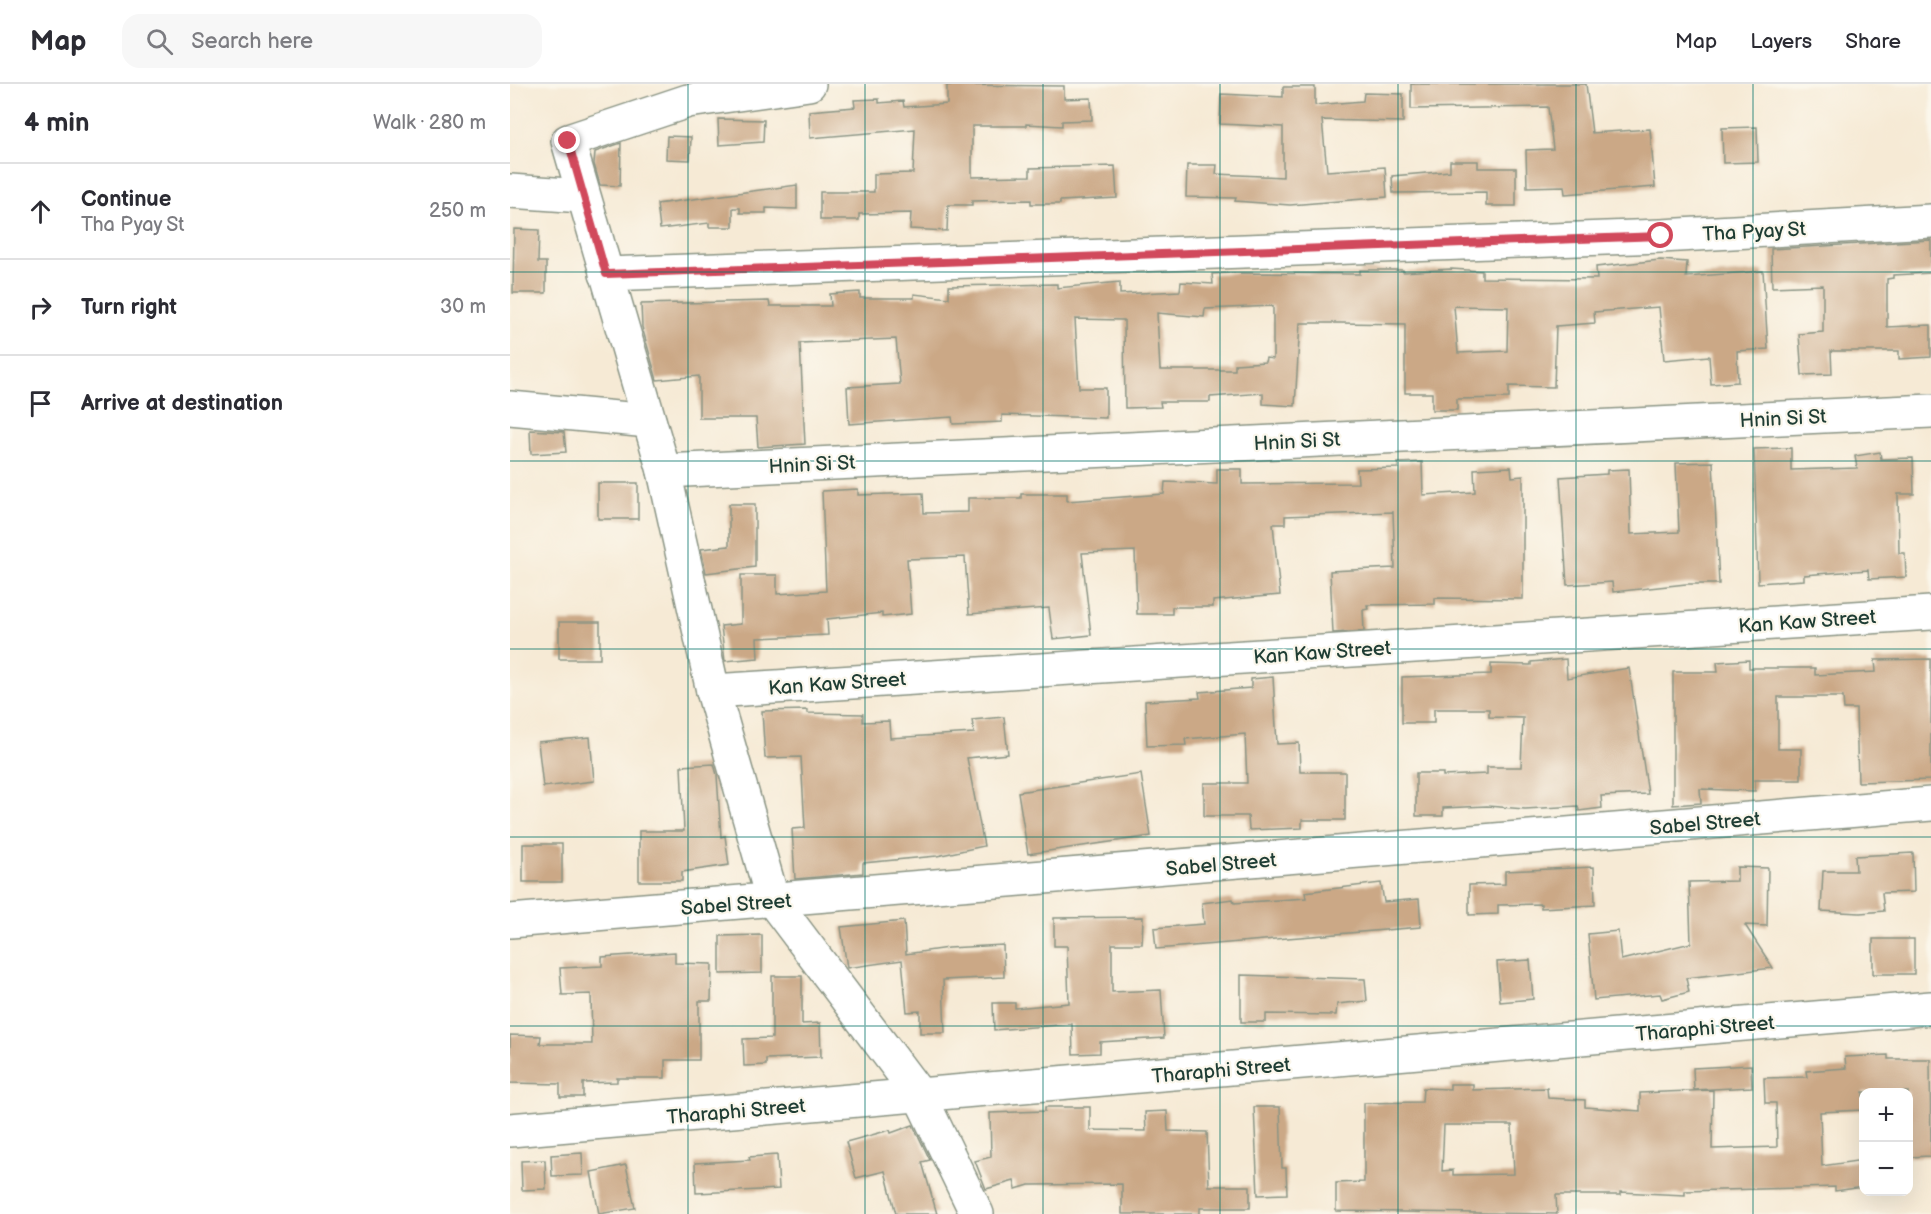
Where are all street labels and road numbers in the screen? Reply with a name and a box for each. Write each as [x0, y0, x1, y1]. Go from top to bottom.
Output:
street label: Tha Pyay St [1702, 217, 1806, 247]
street label: Hnin Si St [1739, 405, 1827, 433]
street label: Hnin Si St [1253, 428, 1341, 456]
street label: Hnin Si St [768, 451, 856, 479]
street label: Kan Kaw Street [1737, 605, 1877, 639]
street label: Kan Kaw Street [1252, 636, 1392, 670]
street label: Kan Kaw Street [767, 667, 907, 701]
street label: Sabel Street [1649, 807, 1761, 841]
street label: Sabel Street [1165, 848, 1277, 882]
street label: Sabel Street [680, 889, 792, 921]
street label: Tharaphi Street [1635, 1011, 1776, 1047]
street label: Tharaphi Street [1151, 1053, 1292, 1089]
street label: Tharaphi Street [666, 1094, 807, 1130]

